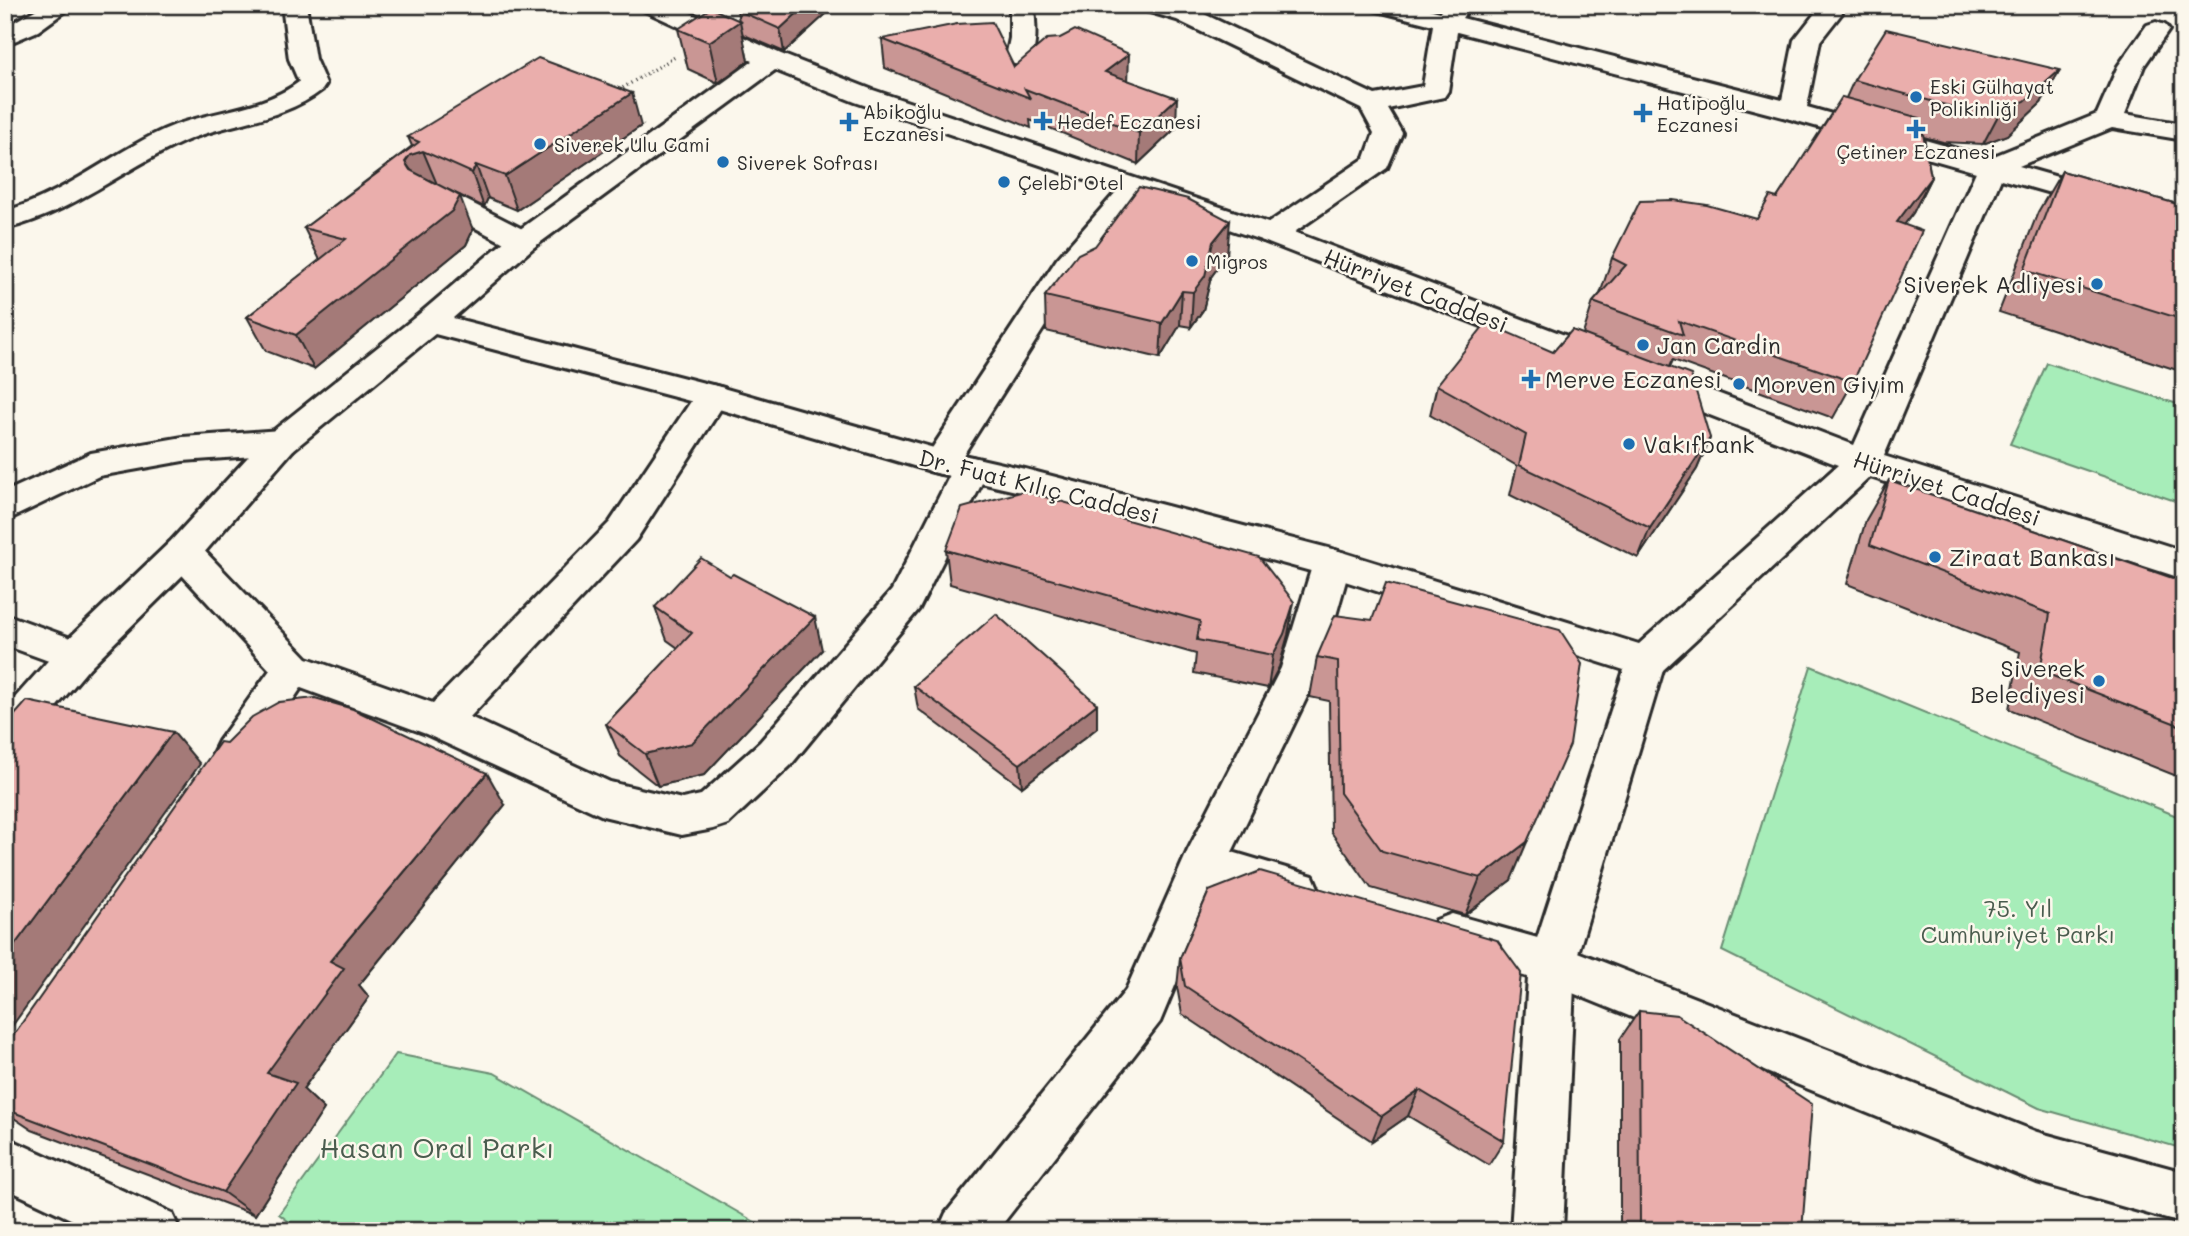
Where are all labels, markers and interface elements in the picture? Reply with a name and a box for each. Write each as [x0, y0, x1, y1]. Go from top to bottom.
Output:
place label: Eski Gülhayat Polikinliği [1930, 74, 2054, 121]
marker: Eski Gülhayat Polikinliği [1908, 89, 1924, 105]
place label: Hatipoğlu Eczanesi [1657, 90, 1746, 137]
place label: Abikoğlu Eczanesi [863, 99, 945, 146]
marker: Hatipoğlu Eczanesi [1635, 105, 1651, 121]
place label: Hedef Eczanesi [1057, 109, 1201, 134]
marker: Hedef Eczanesi [1035, 113, 1051, 129]
marker: Abikoğlu Eczanesi [841, 114, 857, 130]
marker: Çetiner Eczanesi [1908, 121, 1924, 137]
place label: Siverek Ulu Cami [554, 132, 710, 157]
marker: Siverek Ulu Cami [532, 136, 548, 152]
place label: Çetiner Eczanesi [1836, 139, 1996, 164]
place label: Siverek Sofrası [737, 150, 879, 175]
marker: Siverek Sofrası [715, 154, 731, 170]
place label: Çelebi Otel [1018, 170, 1124, 195]
marker: Çelebi Otel [996, 174, 1012, 190]
street label: Hürriyet Caddesi [1320, 241, 1512, 339]
place label: Migros [1206, 249, 1268, 274]
marker: Migros [1184, 253, 1200, 269]
place label: Siverek Adliyesi [1903, 269, 2083, 299]
marker: Siverek Adliyesi [2089, 276, 2105, 292]
place label: Jan Cardin [1657, 330, 1781, 360]
marker: Jan Cardin [1635, 337, 1651, 353]
place label: Merve Eczanesi [1545, 364, 1722, 394]
place label: Morven Giyim [1753, 369, 1904, 399]
marker: Merve Eczanesi [1523, 371, 1539, 387]
marker: Morven Giyim [1731, 376, 1747, 392]
place label: Vakıfbank [1643, 429, 1754, 459]
marker: Vakıfbank [1621, 436, 1637, 452]
street label: Dr. Fuat Kılıç Caddesi [916, 442, 1162, 530]
street label: Hürriyet Caddesi [1850, 444, 2044, 532]
place label: Ziraat Bankası [1949, 542, 2116, 572]
marker: Ziraat Bankası [1927, 549, 1943, 565]
place label: Siverek Belediyesi [1970, 653, 2085, 709]
marker: Siverek Belediyesi [2091, 673, 2107, 689]
park label: 75. Yıl Cumhuriyet Parkı [1921, 893, 2115, 949]
park label: Hasan Oral Parkı [320, 1129, 554, 1165]

